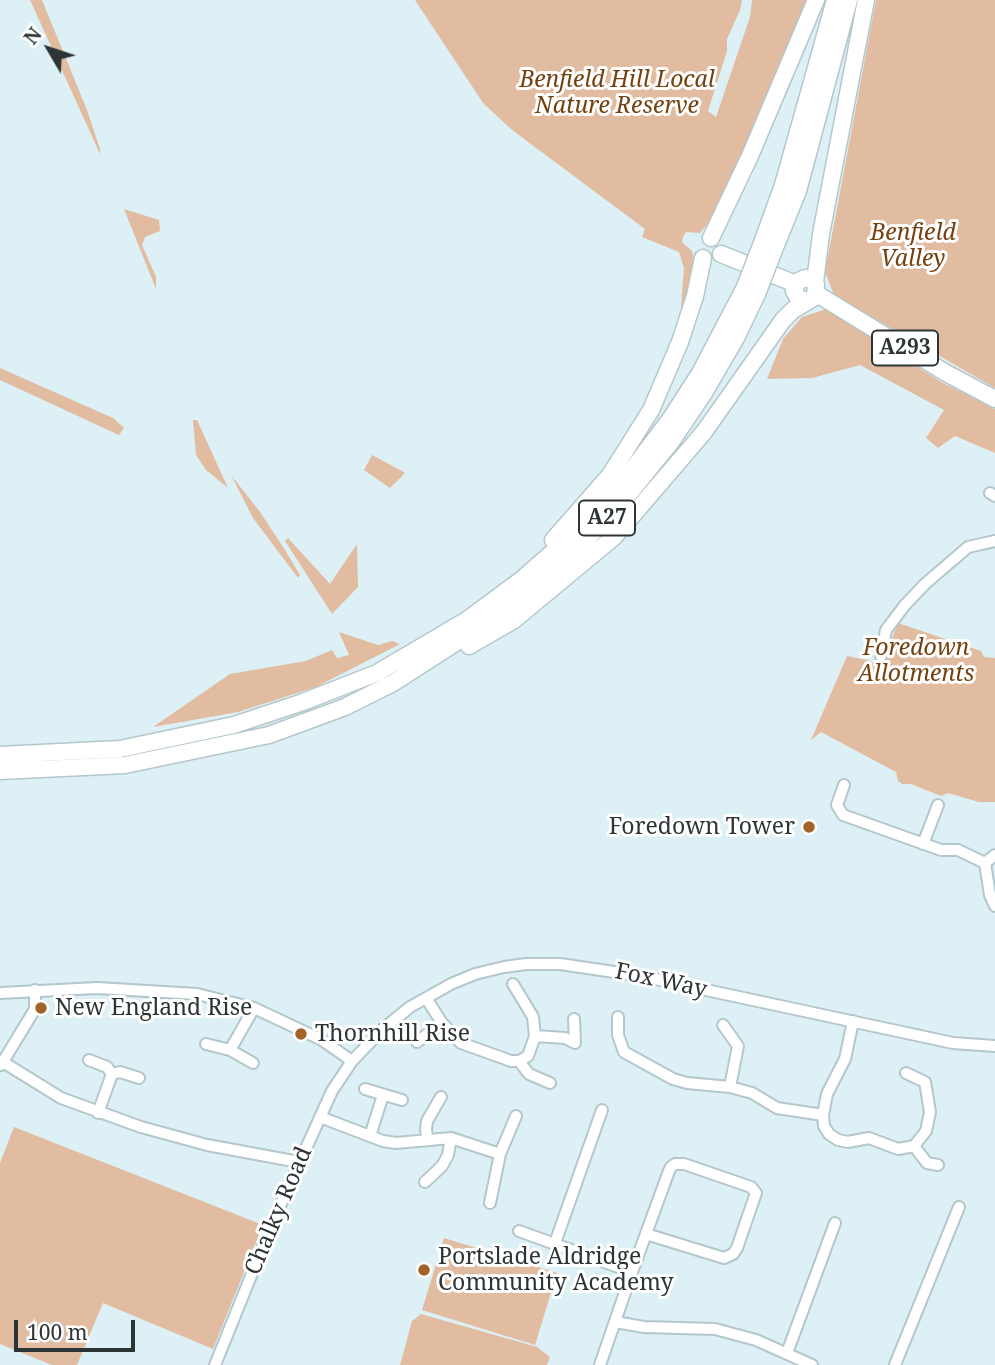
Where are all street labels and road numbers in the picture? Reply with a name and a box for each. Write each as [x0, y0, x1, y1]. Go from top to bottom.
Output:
road number: A293 [872, 330, 938, 366]
road number: A27 [579, 500, 635, 536]
street label: Fox Way [613, 958, 709, 1004]
street label: Chalky Road [240, 1143, 318, 1279]

